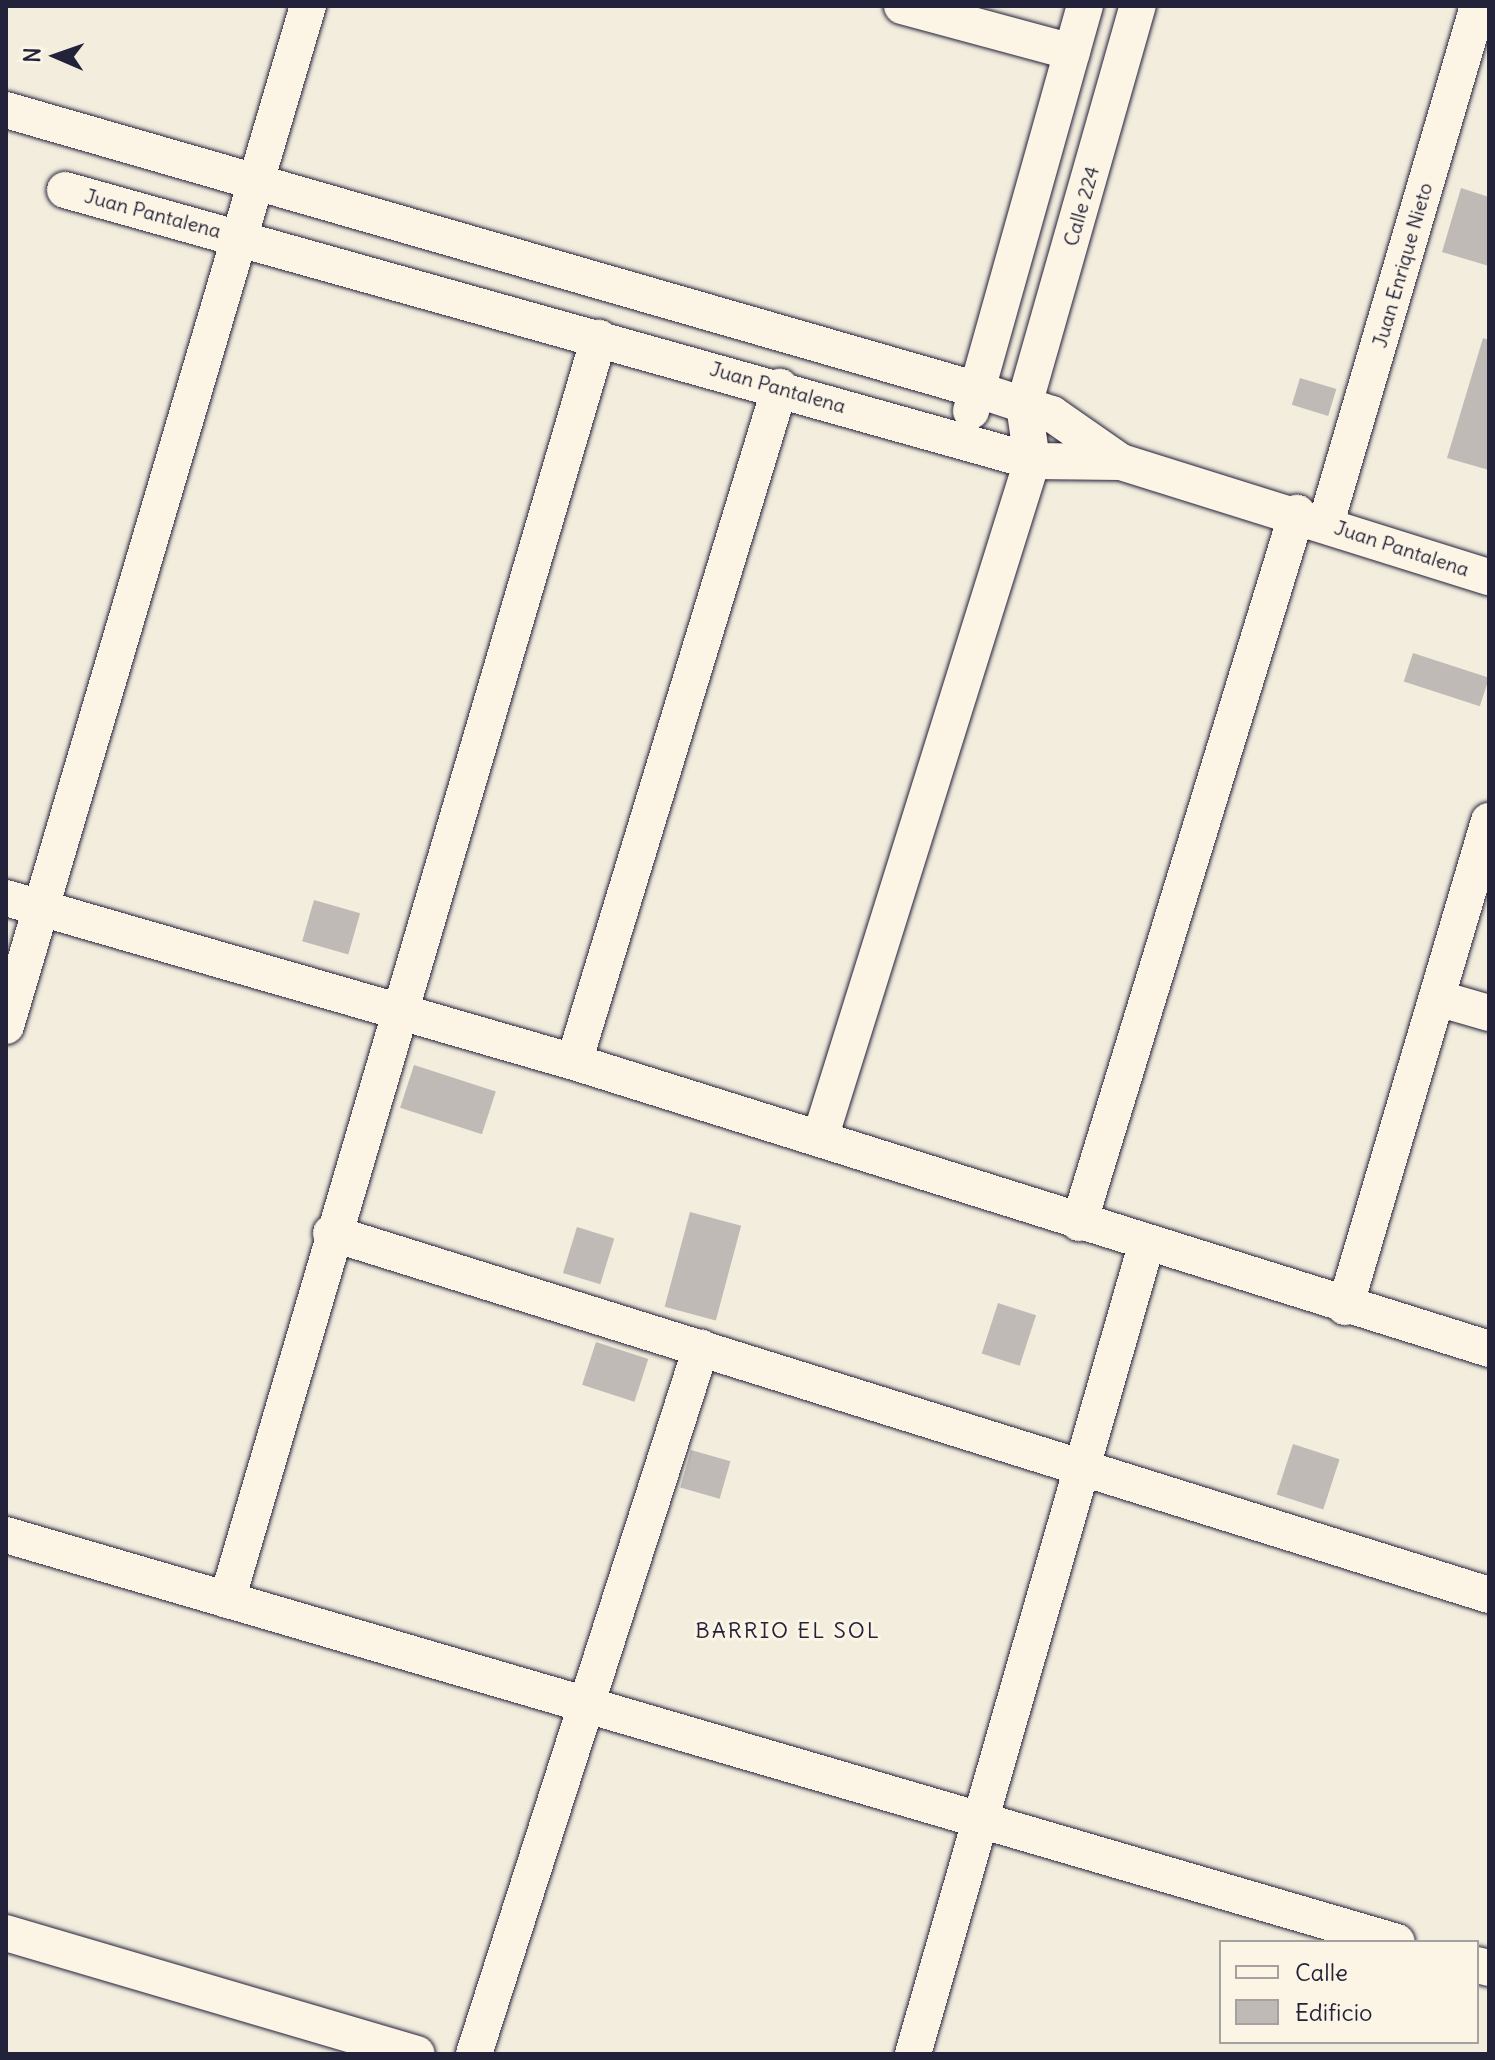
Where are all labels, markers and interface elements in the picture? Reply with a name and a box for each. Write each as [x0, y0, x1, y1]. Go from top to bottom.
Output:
north arrow [16, 16, 96, 96]
text: N [18, 47, 46, 63]
street label: Calle 224 [1058, 163, 1104, 249]
street label: Juan Enrique Nieto [1367, 180, 1437, 350]
street label: Juan Pantalena [82, 183, 224, 243]
street label: Juan Pantalena [707, 356, 849, 418]
street label: Juan Pantalena [1332, 515, 1472, 581]
district label: BARRIO EL SOL [695, 1618, 881, 1644]
legend [1219, 1940, 1479, 2044]
text: Calle [1295, 1957, 1348, 1987]
text: Edificio [1295, 1997, 1373, 2027]

